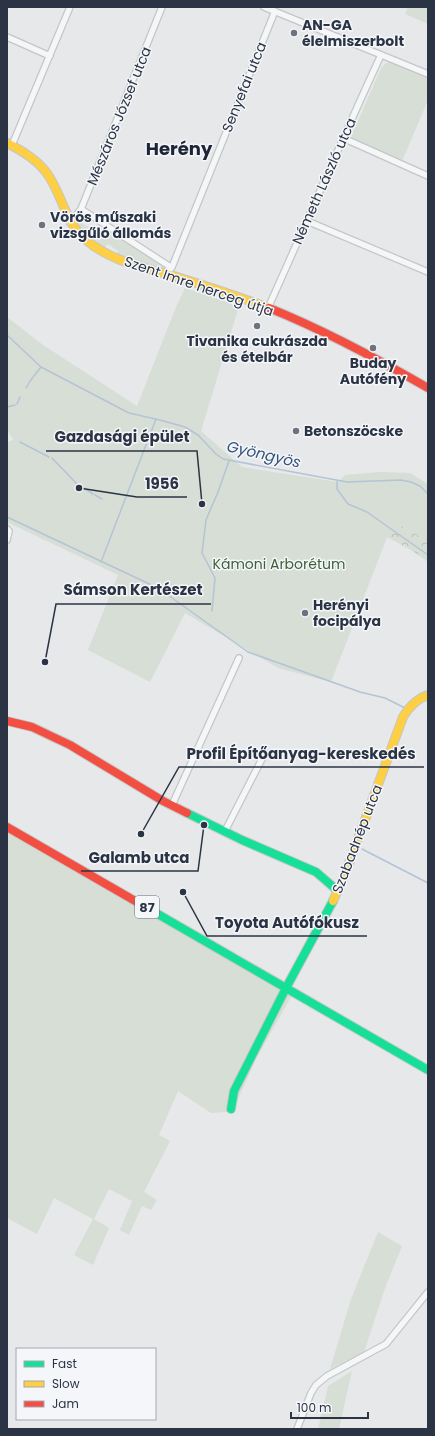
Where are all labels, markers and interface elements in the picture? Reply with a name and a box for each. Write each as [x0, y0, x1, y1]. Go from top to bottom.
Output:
place label: AN-GA élelmiszerbolt [302, 15, 404, 51]
marker: AN-GA élelmiszerbolt [289, 28, 299, 38]
street label: Senyefai utca [217, 39, 271, 135]
street label: Mészáros József utca [82, 44, 156, 188]
street label: Németh László utca [287, 114, 361, 248]
district label: Herény [146, 136, 213, 161]
place label: Vörös műszaki vizsgűló állomás [50, 207, 172, 243]
marker: Vörös műszaki vizsgűló állomás [37, 220, 47, 230]
street label: Szent Imre herceg útja [122, 251, 276, 321]
marker: Tivanika cukrászda és ételbár [252, 321, 262, 331]
place label: Tivanika cukrászda és ételbár [186, 331, 328, 367]
marker: Buday Autófény [368, 343, 378, 353]
place label: Buday Autófény [340, 353, 406, 389]
place label: Betonszöcske [304, 421, 403, 441]
callout: Gazdasági épület [46, 424, 197, 451]
text: Gazdasági épület [54, 426, 190, 447]
marker: Betonszöcske [291, 426, 301, 436]
water label: Gyöngyös [225, 435, 303, 473]
callout: 1956 [137, 470, 187, 497]
text: 1956 [145, 473, 179, 494]
park label: Kámoni Arborétum [213, 554, 345, 574]
callout: Sámson Kertészet [56, 577, 211, 604]
text: Sámson Kertészet [63, 579, 203, 600]
place label: Herényi focipálya [313, 595, 381, 631]
marker: Herényi focipálya [300, 608, 310, 618]
callout: Profil Építőanyag-kereskedés [179, 740, 424, 767]
text: Profil Építőanyag-kereskedés [186, 743, 416, 764]
street label: Szabadnép utca [327, 782, 387, 896]
callout: Galamb utca [81, 844, 198, 871]
text: Galamb utca [89, 847, 189, 868]
road number: 87 [135, 896, 159, 918]
callout: Toyota Autófókusz [207, 909, 367, 936]
text: Toyota Autófókusz [215, 912, 359, 933]
legend [16, 1348, 156, 1420]
text: Fast [52, 1355, 77, 1372]
text: Slow [52, 1375, 80, 1392]
scale bar [291, 1394, 368, 1420]
text: Jam [52, 1395, 79, 1412]
text: 100 m [297, 1399, 331, 1416]

